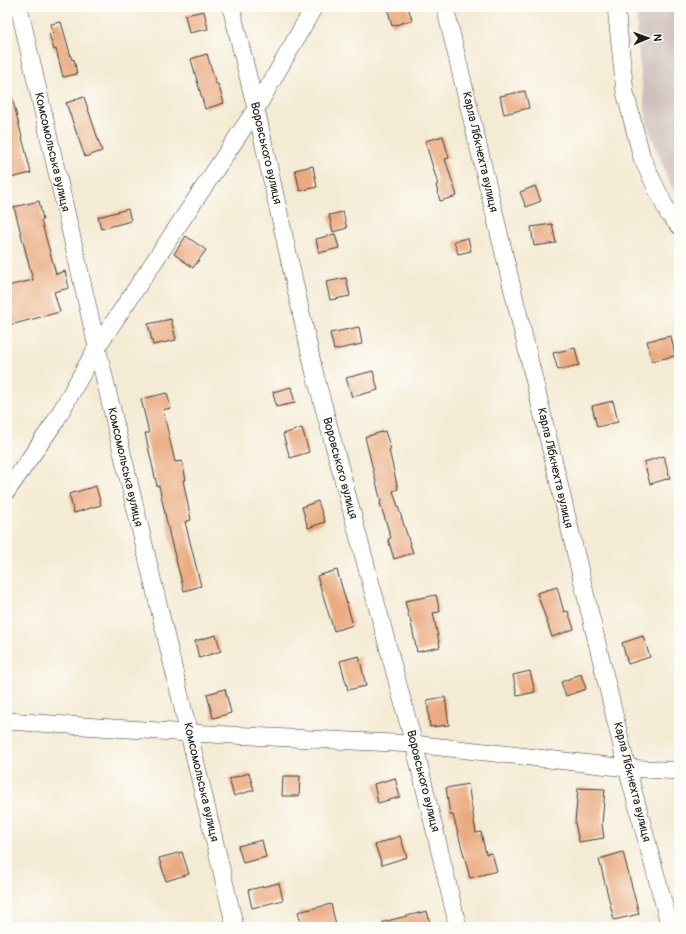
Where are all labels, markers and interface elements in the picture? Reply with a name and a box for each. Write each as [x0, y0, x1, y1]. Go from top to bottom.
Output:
north arrow [628, 18, 668, 58]
text: N [651, 34, 664, 42]
street label: Карла Лібкнехта вулиця [459, 90, 501, 214]
street label: Комсомольська вулиця [31, 91, 73, 213]
street label: Воровського вулиця [247, 100, 285, 206]
street label: Комсомольська вулиця [104, 406, 146, 528]
street label: Карла Лібкнехта вулиця [534, 406, 576, 530]
street label: Воровського вулиця [319, 416, 361, 521]
street label: Комсомольська вулиця [180, 721, 222, 843]
street label: Карла Лібкнехта вулиця [610, 721, 654, 844]
street label: Воровського вулиця [403, 728, 443, 834]

